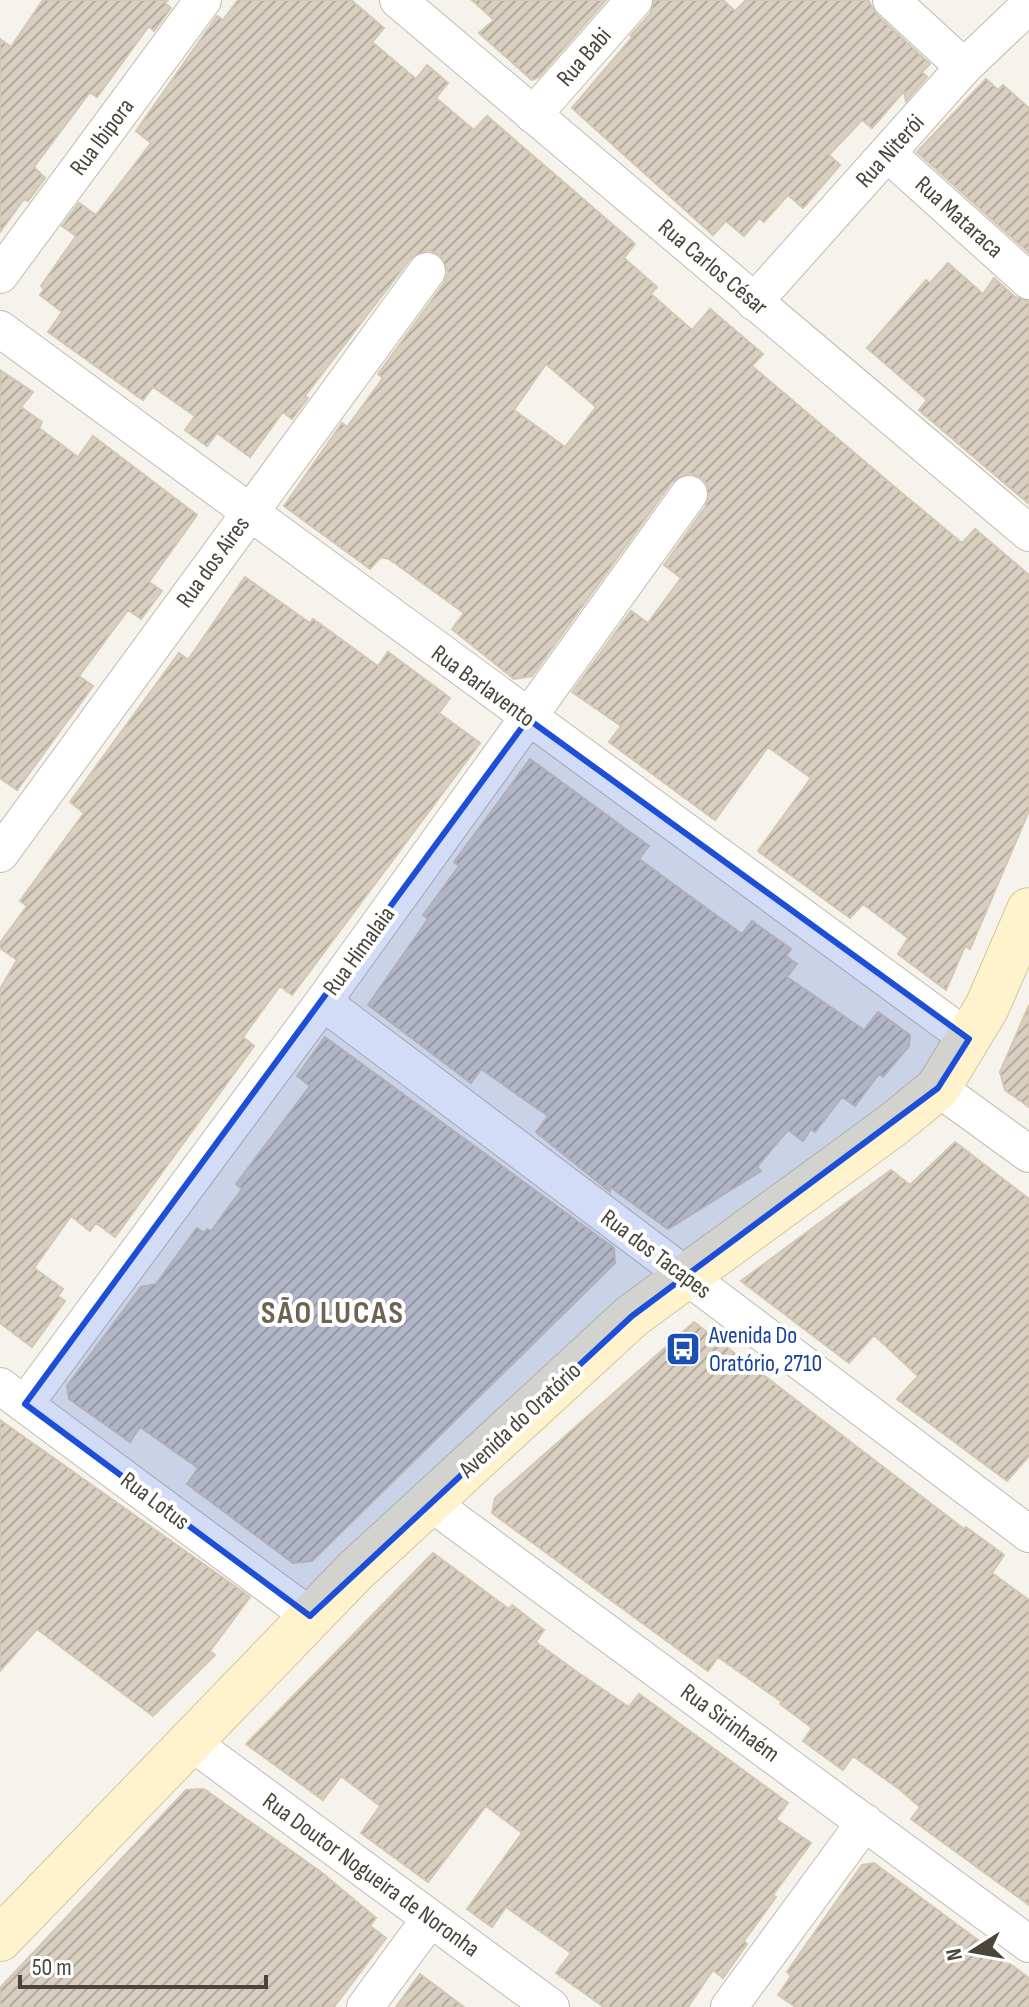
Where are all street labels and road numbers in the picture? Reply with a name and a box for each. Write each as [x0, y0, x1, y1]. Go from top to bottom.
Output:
street label: Rua Babi [551, 22, 617, 92]
street label: Rua Ibipora [64, 93, 140, 181]
street label: Rua Niterói [850, 108, 930, 194]
street label: Rua Mataraca [909, 170, 1009, 264]
street label: Rua Carlos César [652, 213, 774, 321]
street label: Rua dos Aires [170, 511, 256, 613]
street label: Rua Barlavento [426, 639, 540, 733]
street label: Rua Himalaia [317, 901, 401, 1001]
street label: Rua dos Tacapes [595, 1203, 717, 1305]
street label: Avenida do Oratório [452, 1356, 587, 1485]
street label: Rua Lotus [115, 1466, 195, 1536]
street label: Rua Sirinhaém [675, 1677, 785, 1769]
street label: Rua Doutor Nogueira de Noronha [257, 1787, 485, 1963]

